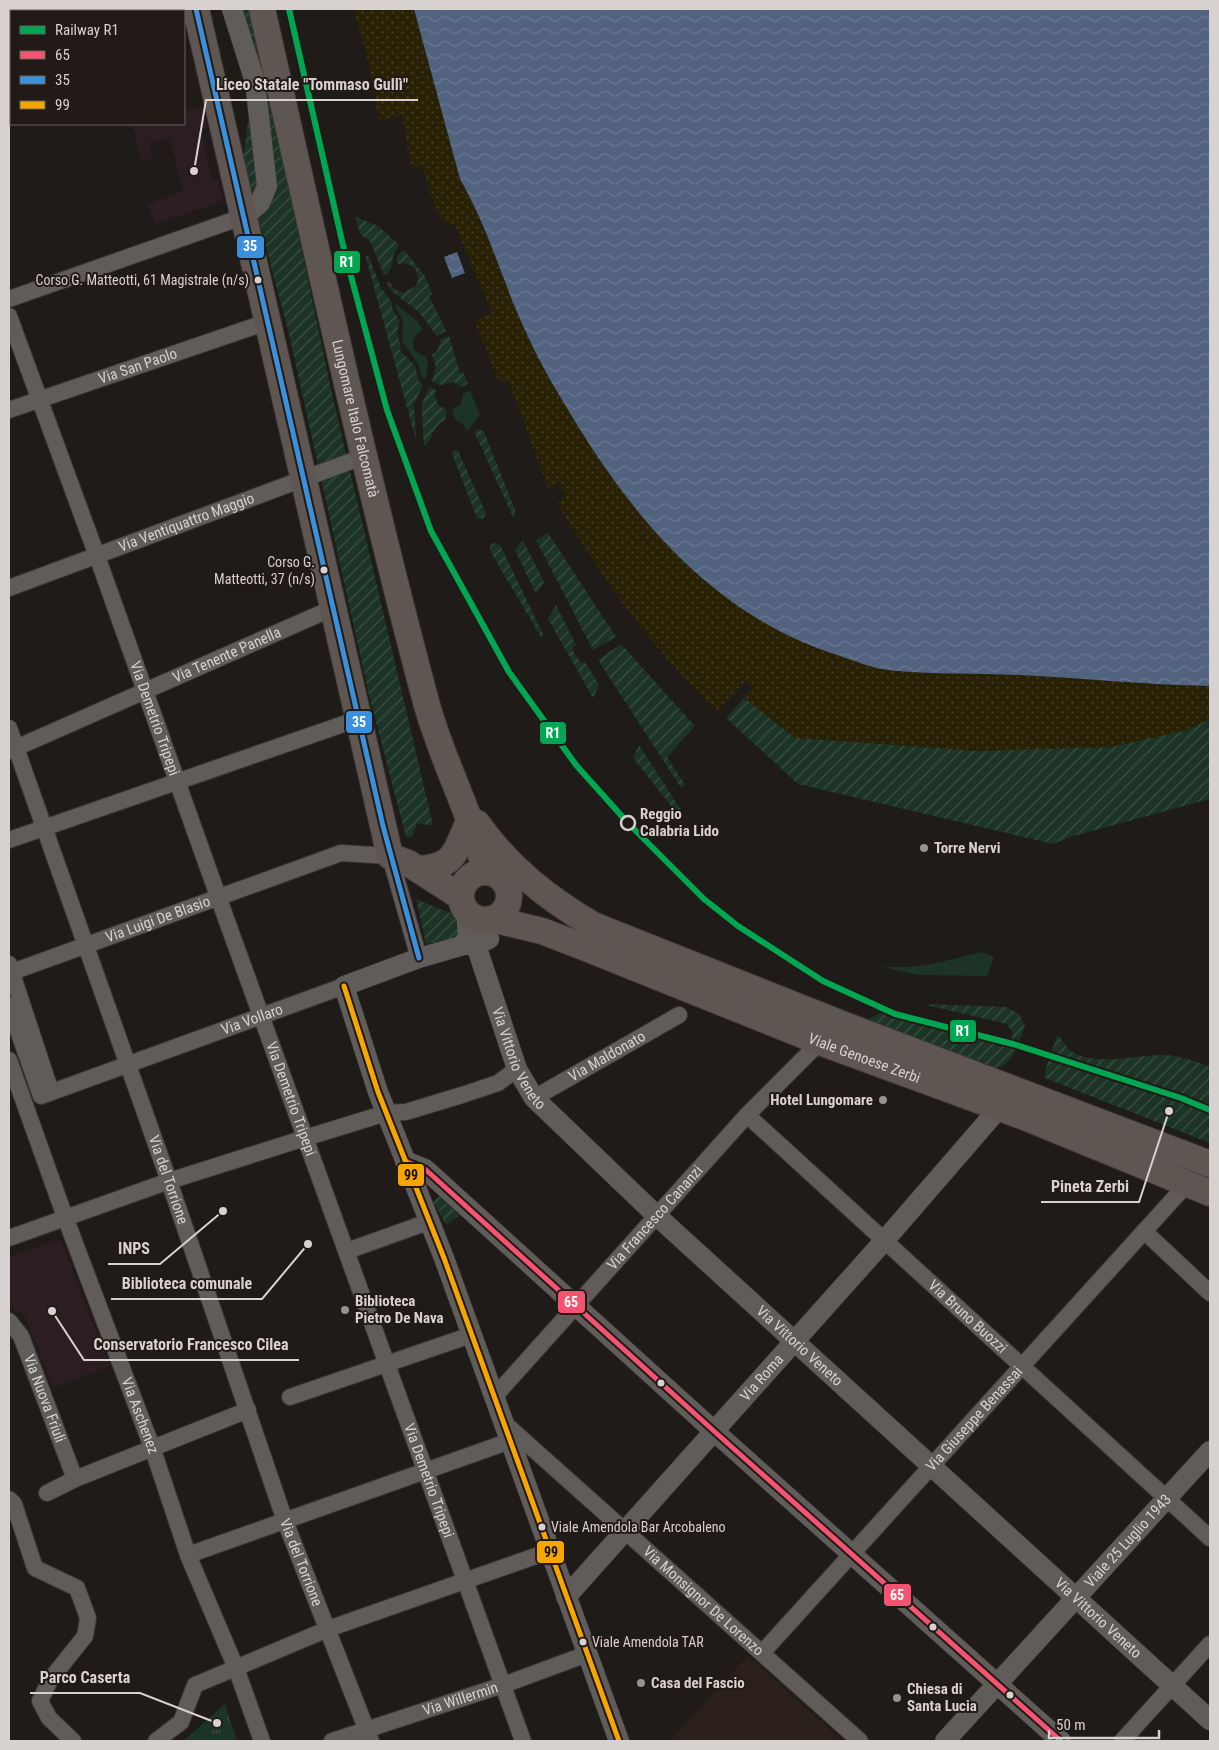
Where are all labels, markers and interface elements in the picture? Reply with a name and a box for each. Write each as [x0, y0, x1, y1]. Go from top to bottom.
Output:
legend [10, 10, 185, 125]
text: Railway R1 [55, 21, 119, 39]
text: 65 [55, 46, 70, 64]
callout: Liceo Statale "Tommaso Gullì" [206, 69, 418, 100]
text: 35 [55, 71, 70, 89]
text: Liceo Statale "Tommaso Gullì" [216, 75, 408, 94]
text: 99 [55, 96, 70, 114]
line badge: 35 [236, 235, 265, 259]
text: 35 [243, 238, 257, 254]
line badge: R1 [333, 250, 361, 274]
text: R1 [340, 254, 354, 270]
place label: Corso G. Matteotti, 61 Magistrale (n/s) [35, 272, 249, 289]
marker: Corso G. Matteotti, 61 Magistrale (n/s) [253, 275, 263, 285]
street label: Lungomare Italo Falcomatà [328, 338, 383, 499]
street label: Via San Paolo [96, 344, 179, 388]
street label: Via Ventiquattro Maggio [116, 489, 257, 556]
place label: Corso G. Matteotti, 37 (n/s) [214, 554, 315, 588]
marker: Corso G. Matteotti, 37 (n/s) [319, 565, 329, 575]
street label: Via Tenente Panella [170, 623, 284, 687]
street label: Via Demetrio Tripepi [126, 659, 183, 778]
line badge: 35 [345, 710, 373, 734]
text: 35 [352, 714, 366, 730]
line badge: R1 [539, 721, 567, 745]
text: R1 [546, 725, 560, 741]
place label: Reggio Calabria Lido [640, 805, 719, 840]
marker: Reggio Calabria Lido [620, 815, 636, 831]
place label: Torre Nervi [934, 839, 1001, 857]
marker: Torre Nervi [918, 842, 930, 854]
street label: Via Luigi De Blasio [103, 892, 213, 946]
street label: Via Vollaro [219, 1000, 285, 1039]
street label: Via Vittorio Veneto [488, 1005, 549, 1113]
line badge: R1 [949, 1019, 977, 1043]
text: R1 [956, 1023, 970, 1039]
street label: Via Maldonato [565, 1027, 649, 1085]
street label: Viale Genoese Zerbi [806, 1029, 923, 1087]
street label: Via Demetrio Tripepi [262, 1039, 320, 1158]
place label: Hotel Lungomare [770, 1091, 873, 1109]
marker: Hotel Lungomare [877, 1094, 889, 1106]
street label: Via del Torrione [145, 1133, 192, 1226]
street label: Via Francesco Cananzi [603, 1162, 707, 1274]
line badge: 99 [397, 1163, 425, 1187]
text: 99 [404, 1167, 418, 1183]
callout: Pineta Zerbi [1041, 1171, 1139, 1202]
text: Pineta Zerbi [1051, 1177, 1129, 1196]
callout: INPS [108, 1233, 160, 1264]
text: INPS [118, 1239, 150, 1258]
callout: Biblioteca comunale [111, 1268, 262, 1299]
text: Biblioteca comunale [122, 1274, 252, 1293]
street label: Via Bruno Buozzi [925, 1276, 1011, 1357]
line badge: 65 [557, 1290, 586, 1314]
place label: Biblioteca Pietro De Nava [355, 1292, 444, 1327]
text: 65 [564, 1294, 578, 1310]
street label: Via Vittorio Veneto [752, 1302, 847, 1390]
marker: Biblioteca Pietro De Nava [339, 1304, 351, 1316]
callout: Conservatorio Francesco Cilea [84, 1329, 299, 1360]
text: Conservatorio Francesco Cilea [93, 1335, 289, 1354]
street label: Via Roma [736, 1351, 787, 1405]
street label: Via Nuova Friuli [20, 1352, 69, 1445]
street label: Via Giuseppe Benassai [922, 1363, 1026, 1475]
street label: Via Aschenez [118, 1375, 163, 1456]
unlabelled marker [656, 1378, 666, 1388]
street label: Via Demetrio Tripepi [400, 1421, 458, 1540]
street label: Viale 25 Luglio 1943 [1081, 1490, 1175, 1591]
street label: Via del Torrione [276, 1516, 326, 1609]
place label: Viale Amendola Bar Arcobaleno [551, 1519, 726, 1535]
marker: Viale Amendola Bar Arcobaleno [537, 1522, 547, 1532]
line badge: 99 [536, 1540, 565, 1564]
street label: Via Monsignor De Lorenzo [639, 1542, 767, 1660]
text: 99 [544, 1544, 558, 1560]
street label: Via Vittorio Veneto [1051, 1574, 1145, 1662]
line badge: 65 [883, 1583, 912, 1607]
text: 65 [890, 1587, 904, 1603]
unlabelled marker [928, 1622, 938, 1632]
place label: Viale Amendola TAR [592, 1634, 704, 1650]
marker: Viale Amendola TAR [578, 1637, 588, 1647]
callout: Parco Caserta [30, 1662, 140, 1693]
text: Parco Caserta [40, 1668, 131, 1687]
place label: Casa del Fascio [651, 1674, 745, 1692]
marker: Casa del Fascio [635, 1677, 647, 1689]
street label: Via Willermin [420, 1678, 500, 1720]
place label: Chiesa di Santa Lucia [907, 1680, 977, 1715]
unlabelled marker [1005, 1690, 1015, 1700]
marker: Chiesa di Santa Lucia [891, 1692, 903, 1704]
scale bar [1049, 1708, 1159, 1740]
text: 50 m [1056, 1716, 1086, 1734]

